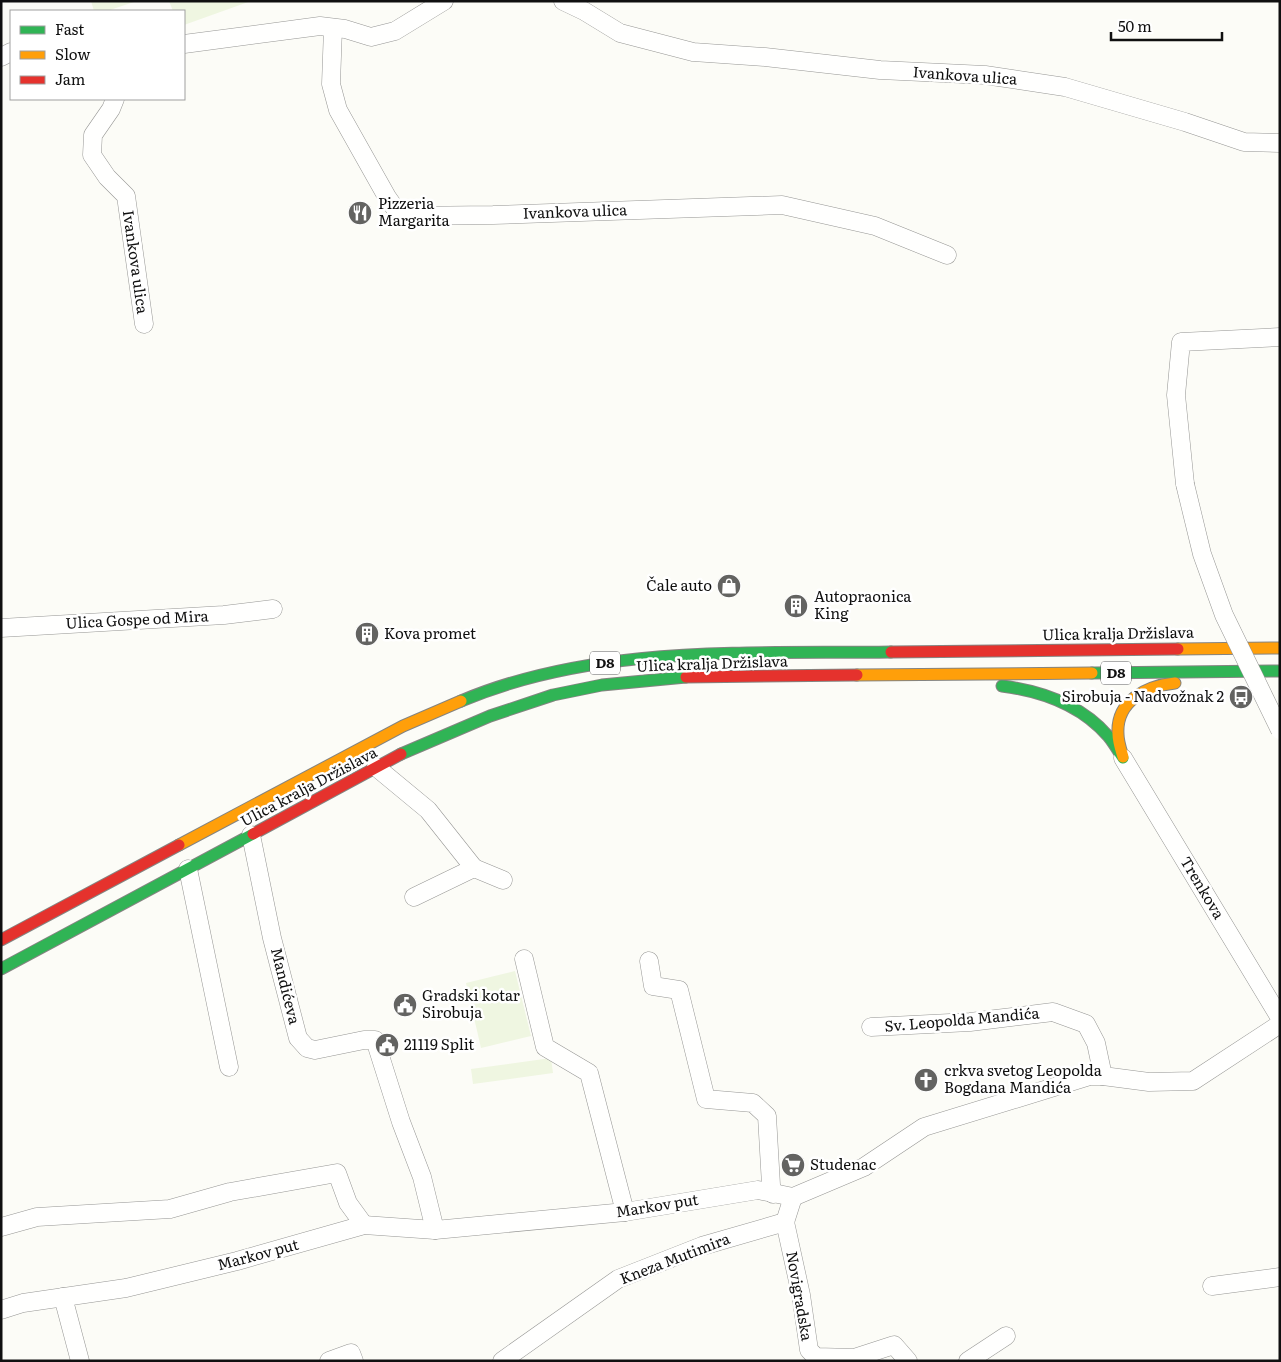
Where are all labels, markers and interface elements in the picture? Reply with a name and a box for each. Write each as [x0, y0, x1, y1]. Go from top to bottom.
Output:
legend [10, 10, 185, 100]
scale bar [1111, 10, 1222, 42]
text: 50 m [1118, 14, 1152, 37]
text: Fast [55, 17, 84, 40]
text: Slow [55, 42, 90, 65]
street label: Ivankova ulica [912, 59, 1019, 90]
text: Jam [55, 67, 86, 90]
place label: Pizzeria Margarita [378, 191, 450, 231]
street label: Ivankova ulica [522, 197, 628, 224]
restaurant icon: Pizzeria Margarita [347, 200, 373, 226]
street label: Ivankova ulica [118, 208, 155, 316]
place label: Čale auto [646, 573, 712, 596]
shop icon: Čale auto [716, 573, 742, 599]
place label: Autopraonica King [814, 584, 912, 624]
building icon: Autopraonica King [783, 593, 809, 619]
street label: Ulica Gospe od Mira [65, 603, 210, 634]
street label: Ulica kralja Držislava [1042, 620, 1195, 645]
building icon: Kova promet [354, 621, 380, 647]
place label: Kova promet [384, 621, 476, 644]
street label: Ulica kralja Držislava [636, 648, 789, 677]
road number: D8 [590, 651, 620, 674]
road number: D8 [1101, 661, 1131, 684]
place label: Sirobuja - Nadvožnak 2 [1062, 684, 1224, 707]
bus stop icon: Sirobuja - Nadvožnak 2 [1228, 684, 1254, 710]
street label: Ulica kralja Držislava [236, 739, 382, 831]
street label: Trenkova [1176, 852, 1232, 924]
street label: Mandićeva [266, 945, 307, 1027]
place label: Gradski kotar Sirobuja [422, 983, 520, 1023]
public building icon: Gradski kotar Sirobuja [392, 992, 418, 1018]
street label: Sv. Leopolda Mandića [883, 1000, 1041, 1037]
public building icon: 21119 Split [374, 1032, 400, 1058]
place label: 21119 Split [404, 1032, 474, 1055]
place label: crkva svetog Leopolda Bogdana Mandića [944, 1058, 1103, 1098]
church icon: crkva svetog Leopolda Bogdana Mandića [913, 1067, 939, 1093]
supermarket icon: Studenac [780, 1152, 806, 1178]
place label: Studenac [810, 1152, 877, 1175]
street label: Markov put [614, 1187, 700, 1222]
street label: Kneza Mutimira [616, 1226, 734, 1289]
street label: Markov put [214, 1232, 301, 1275]
street label: Novigradska [781, 1249, 820, 1343]

